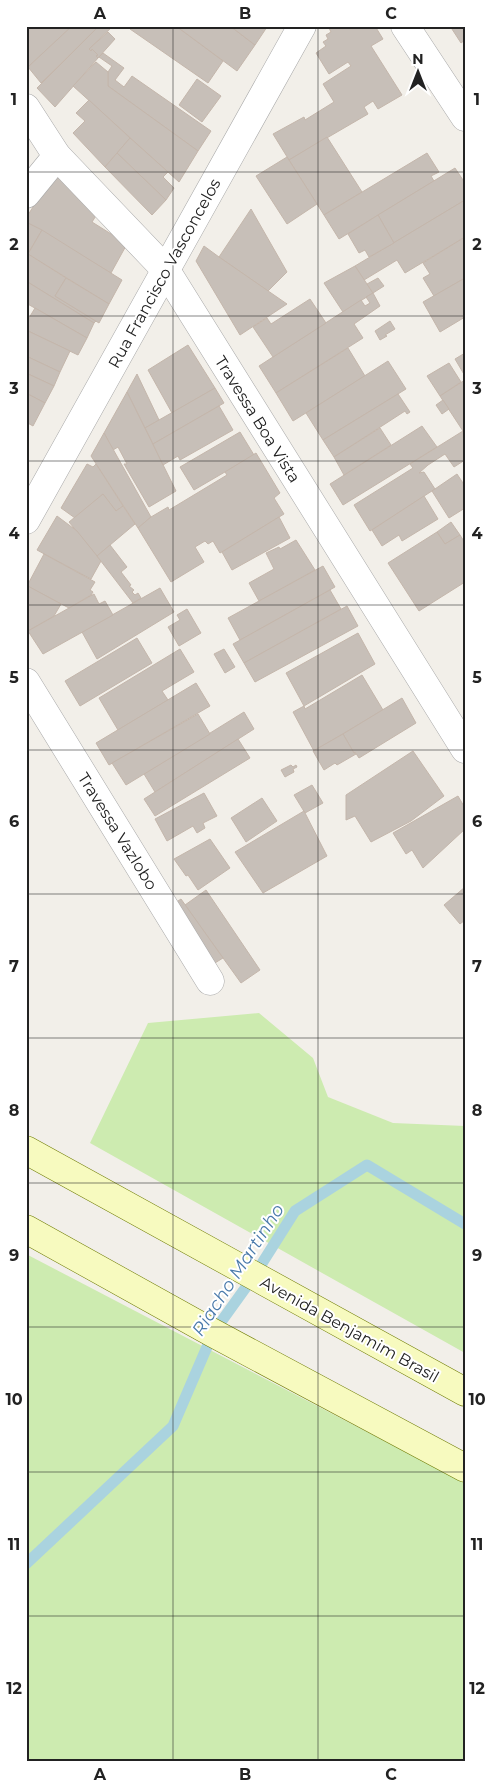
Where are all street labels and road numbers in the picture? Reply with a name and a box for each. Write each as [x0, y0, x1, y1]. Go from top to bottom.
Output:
street label: Rua Francisco Vasconcelos [104, 175, 225, 371]
street label: Travessa Boa Vista [211, 352, 304, 486]
street label: Travessa Vazlobo [74, 769, 161, 893]
street label: Avenida Benjamim Brasil [257, 1272, 442, 1387]

